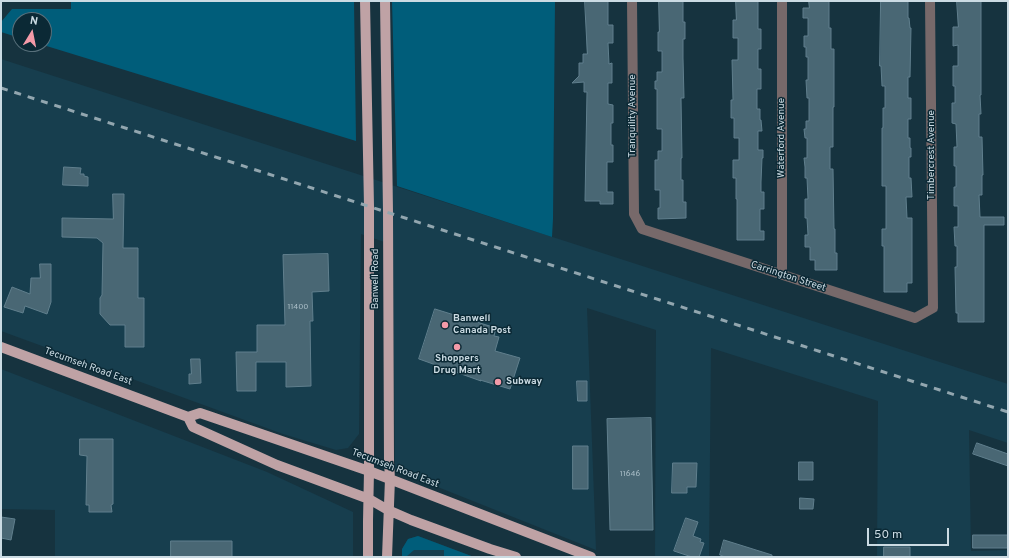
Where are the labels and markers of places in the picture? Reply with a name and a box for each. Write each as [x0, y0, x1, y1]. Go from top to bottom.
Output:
place label: Banwell Canada Post [453, 313, 511, 336]
marker: Banwell Canada Post [440, 320, 450, 330]
marker: Shoppers Drug Mart [452, 342, 462, 352]
place label: Shoppers Drug Mart [433, 353, 481, 376]
place label: Subway [506, 376, 542, 388]
marker: Subway [493, 377, 503, 387]

